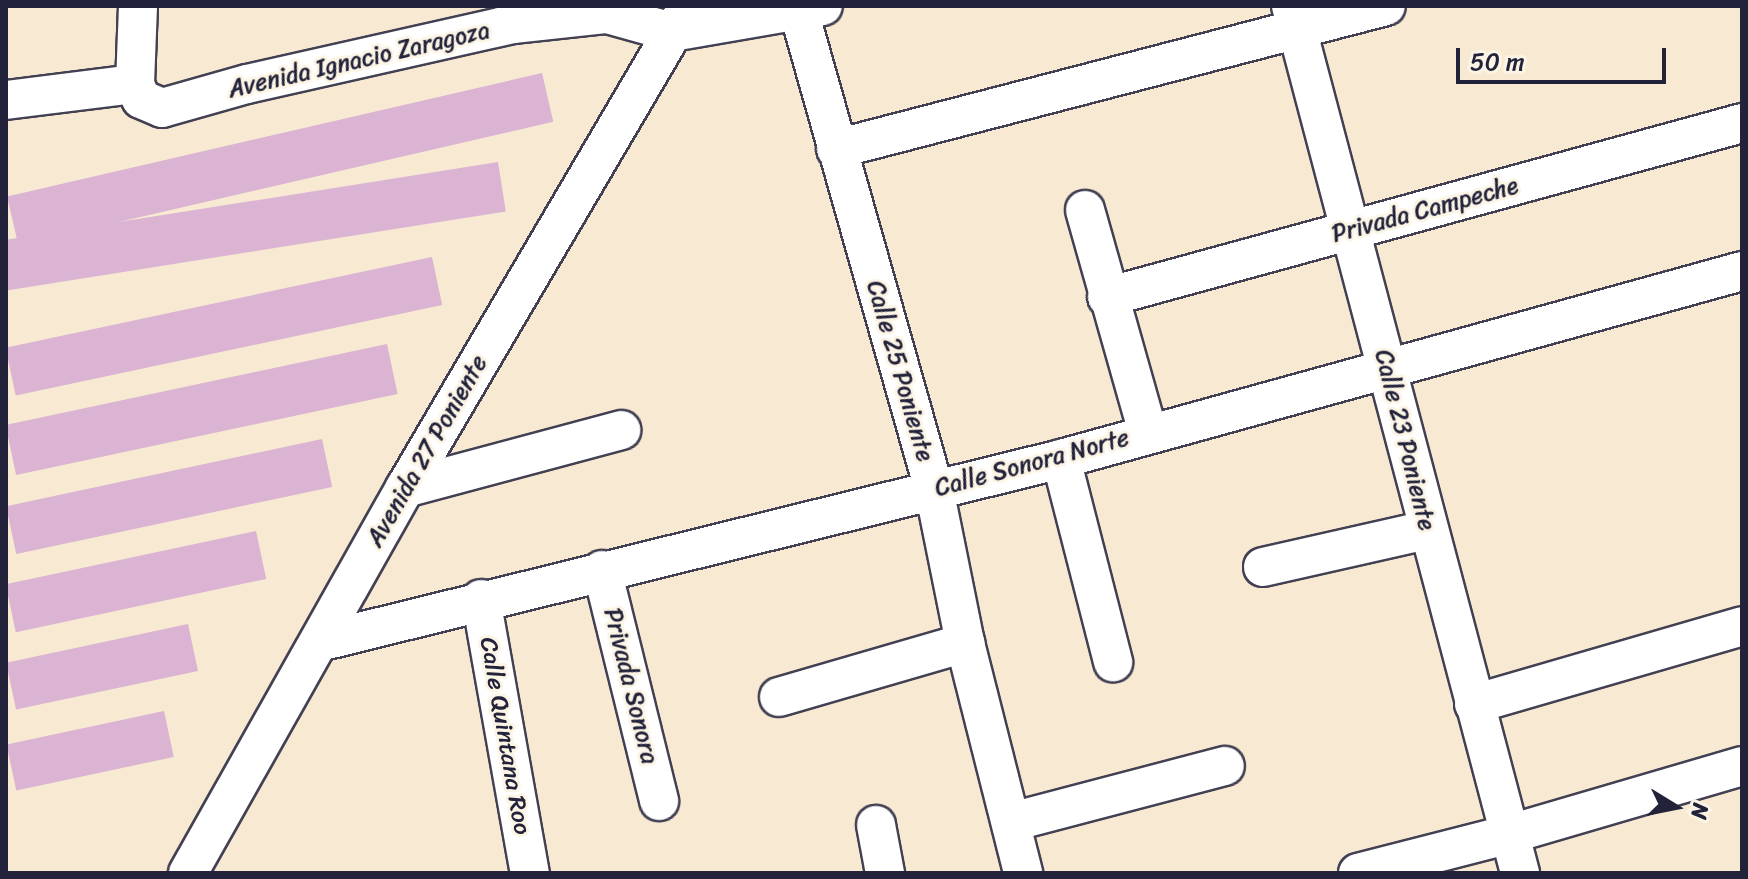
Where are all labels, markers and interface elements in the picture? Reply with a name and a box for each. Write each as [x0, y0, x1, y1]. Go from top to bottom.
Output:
street label: Avenida Ignacio Zaragoza [225, 16, 493, 104]
scale bar [1460, 32, 1670, 82]
text: 50 m [1470, 41, 1525, 83]
street label: Privada Campeche [1329, 171, 1521, 249]
street label: Calle 25 Poniente [860, 277, 940, 465]
street label: Calle 23 Poniente [1369, 347, 1441, 533]
street label: Avenida 27 Poniente [360, 350, 494, 552]
street label: Calle Sonora Norte [931, 423, 1133, 503]
street label: Privada Sonora [598, 605, 664, 767]
street label: Calle Quintana Roo [473, 635, 537, 837]
north arrow [1636, 767, 1716, 847]
text: N [1680, 800, 1721, 822]

